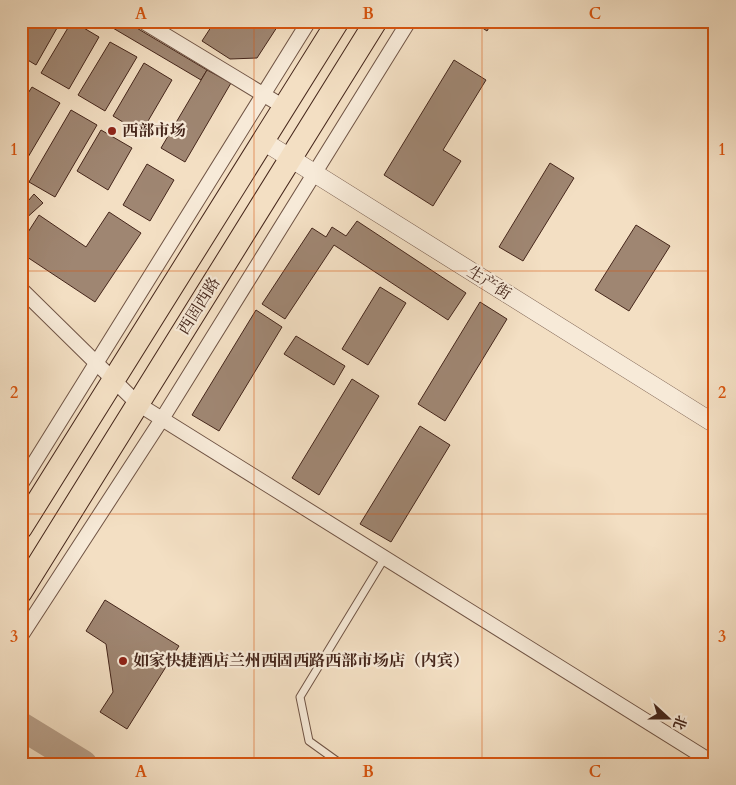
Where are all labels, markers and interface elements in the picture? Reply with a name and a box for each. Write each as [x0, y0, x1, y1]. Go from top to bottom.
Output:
text: A [135, 3, 147, 25]
text: B [362, 3, 374, 25]
text: C [589, 3, 601, 25]
place label: 西部市场 [122, 120, 186, 142]
marker: 西部市场 [106, 125, 118, 137]
text: 1 [10, 139, 18, 161]
text: 1 [718, 139, 726, 161]
street label: 生产街 [463, 261, 515, 305]
street label: 西固西路 [173, 273, 225, 339]
text: 2 [10, 382, 18, 404]
text: 2 [718, 382, 726, 404]
text: 3 [10, 626, 18, 648]
text: 3 [718, 626, 726, 648]
place label: 如家快捷酒店兰州西固西路西部市场店（内宾） [133, 650, 469, 672]
marker: 如家快捷酒店兰州西固西路西部市场店（内宾） [117, 655, 129, 667]
north arrow [644, 692, 694, 742]
text: 北 [668, 713, 691, 732]
text: A [135, 761, 147, 783]
text: B [362, 761, 374, 783]
text: C [589, 761, 601, 783]

